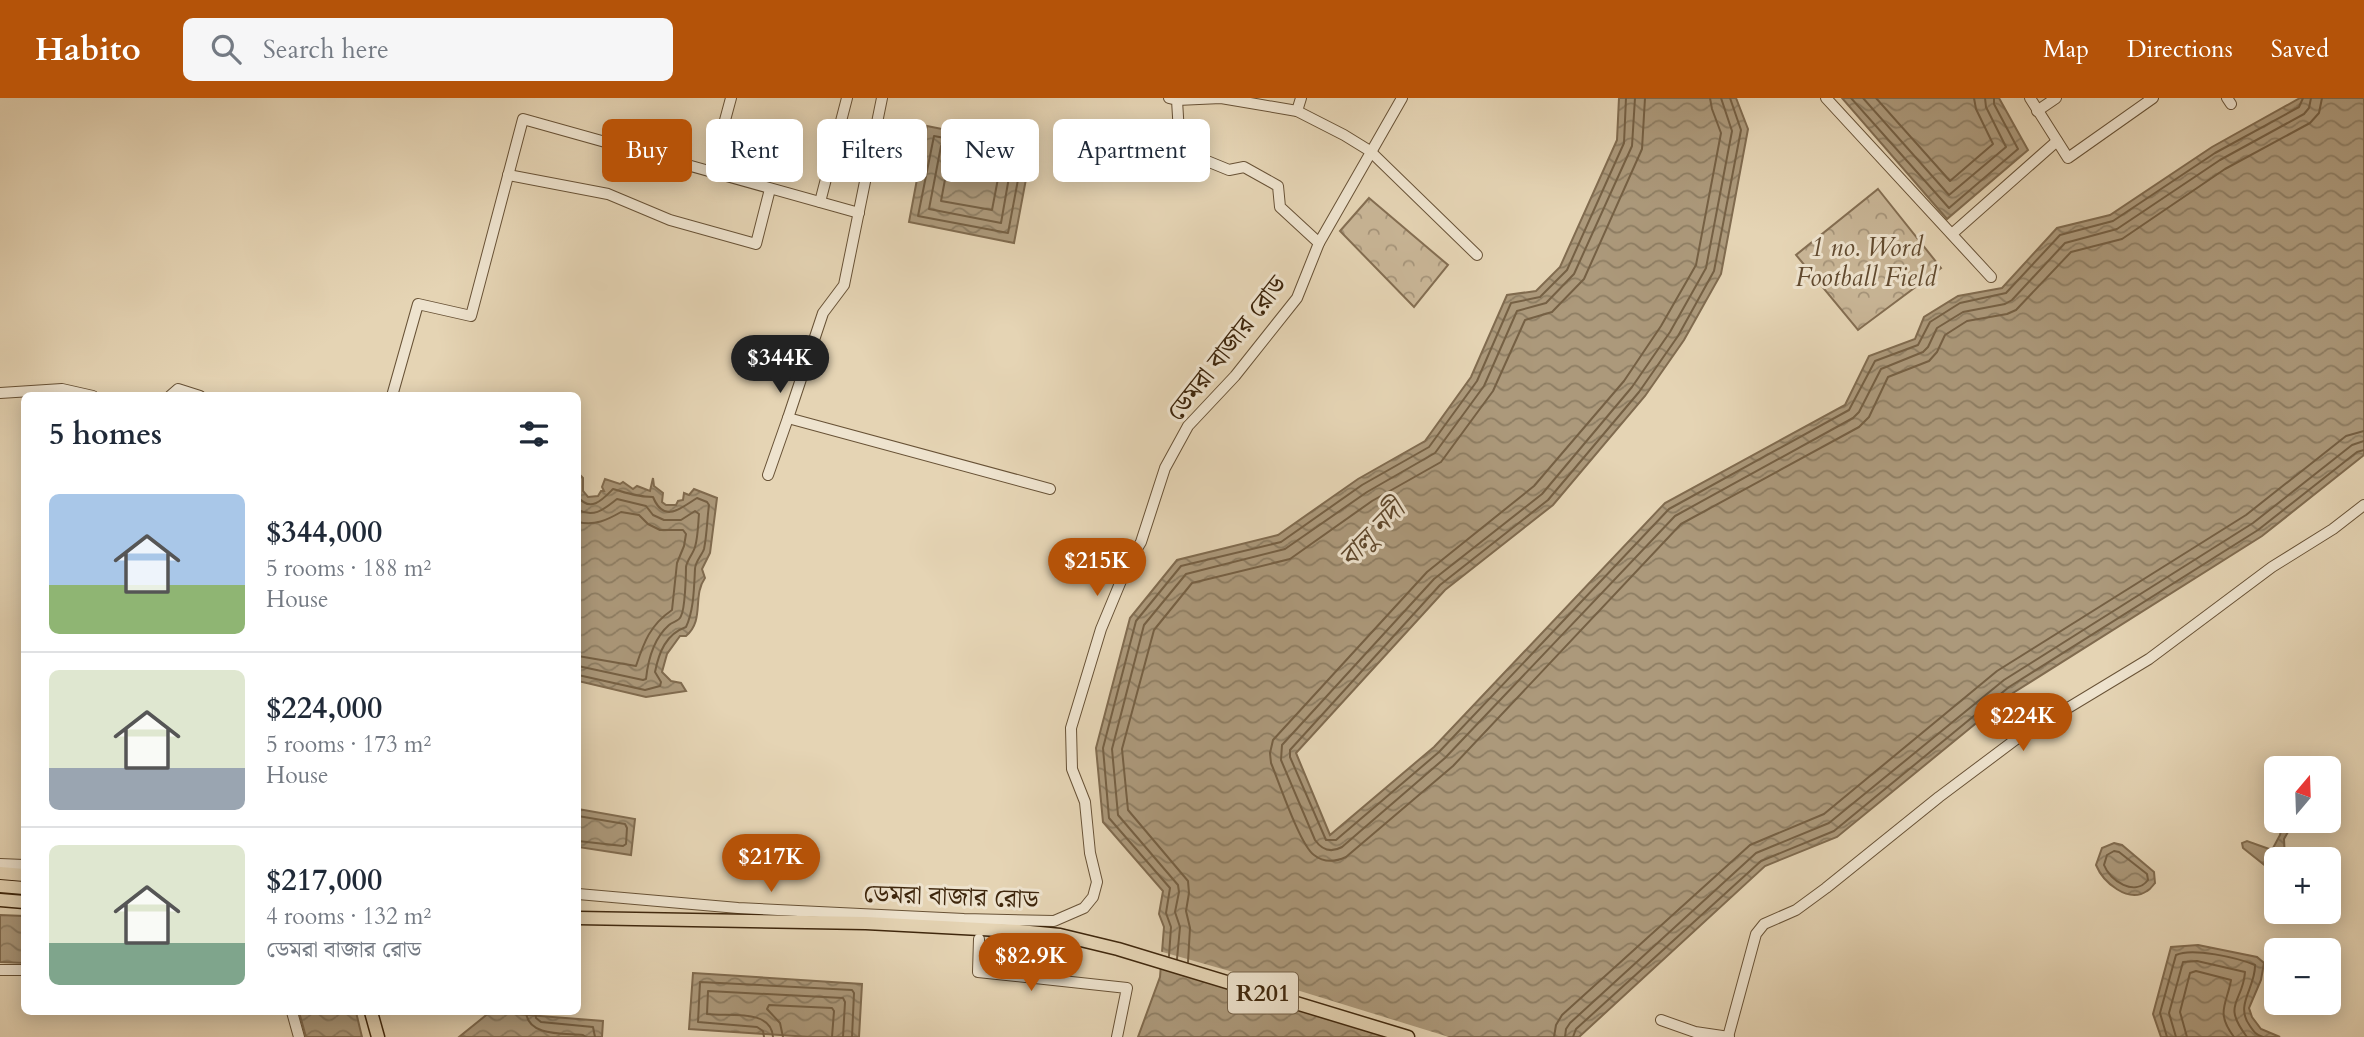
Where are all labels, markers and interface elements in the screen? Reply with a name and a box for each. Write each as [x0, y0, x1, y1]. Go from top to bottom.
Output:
search box [183, 18, 673, 81]
text: Habito [35, 27, 141, 72]
icon: search [207, 30, 245, 68]
text: Search here [263, 32, 389, 67]
text: Map [2043, 33, 2089, 66]
text: Directions [2127, 33, 2233, 66]
text: Saved [2271, 33, 2329, 66]
chip: Buy [602, 119, 692, 182]
chip: Rent [706, 119, 803, 182]
chip: Filters [817, 119, 927, 182]
chip: New [941, 119, 1039, 182]
chip: Apartment [1053, 119, 1210, 182]
park label: 1 no. Word Football Field [1796, 230, 1938, 295]
street label: ডেমরা বাজার রোড [1159, 268, 1295, 428]
pin: $344K [731, 336, 829, 395]
text: $344K [747, 342, 813, 373]
text: 5 homes [49, 414, 162, 455]
icon: filters [515, 415, 553, 453]
water label: বালু নদী [1330, 489, 1416, 576]
text: $344,000 [266, 512, 382, 553]
icon: home [105, 522, 189, 606]
pin: $215K [1048, 538, 1146, 598]
text: $215K [1064, 545, 1130, 576]
text: 5 rooms · 188 m² [266, 553, 431, 584]
text: House [266, 584, 328, 615]
text: $224,000 [266, 688, 382, 729]
pin: $224K [1974, 694, 2072, 753]
icon: home [105, 698, 189, 782]
text: $224K [1990, 700, 2056, 731]
text: 5 rooms · 173 m² [266, 729, 431, 760]
north arrow [2264, 756, 2342, 833]
map controls [2264, 756, 2341, 1015]
text: House [266, 760, 328, 791]
pin: $217K [722, 834, 820, 894]
text: $217K [738, 841, 804, 872]
button: + [2264, 847, 2341, 924]
text: $217,000 [266, 860, 382, 901]
icon: home [105, 873, 189, 957]
street label: ডেমরা বাজার রোড [863, 876, 1040, 917]
text: 4 rooms · 132 m² [266, 901, 431, 932]
text: ডেমরা বাজার রোড [266, 934, 421, 965]
pin: $82.9K [974, 934, 1088, 993]
button: − [2264, 938, 2341, 1015]
text: $82.9K [995, 940, 1067, 971]
road number: R201 [1228, 972, 1298, 1014]

